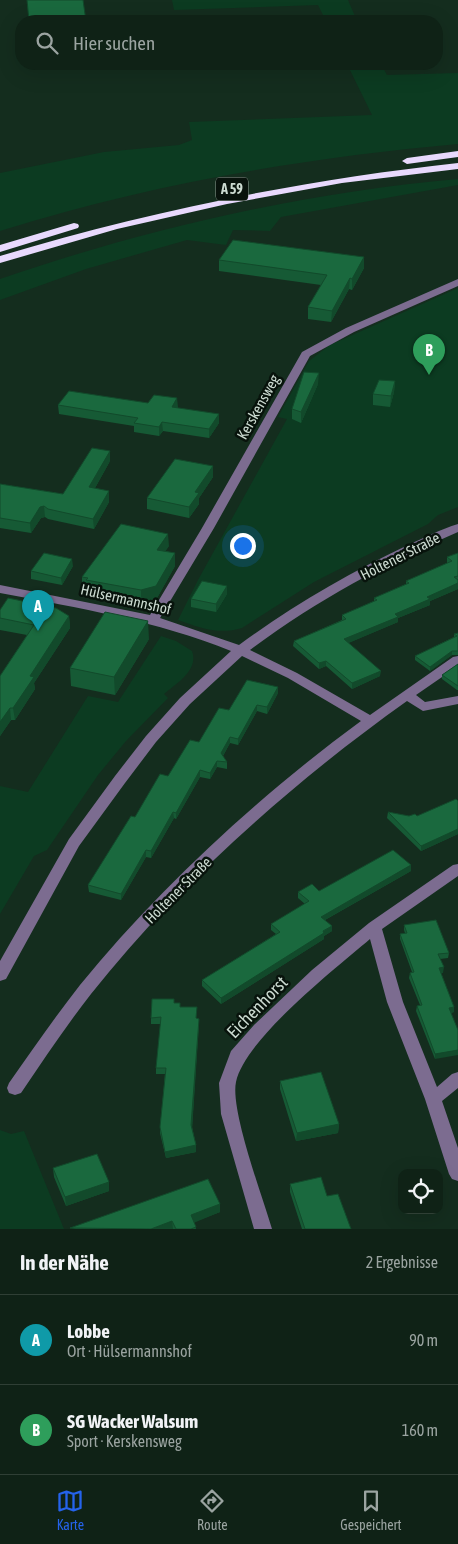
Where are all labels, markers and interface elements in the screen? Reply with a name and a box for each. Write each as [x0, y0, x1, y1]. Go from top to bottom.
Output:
search box [15, 15, 443, 70]
icon: search [33, 29, 61, 57]
text: Hier suchen [73, 32, 155, 54]
road number: A 59 [216, 178, 248, 200]
pin: B [413, 334, 445, 375]
street label: Kerskensweg [233, 371, 283, 442]
street label: Holtener Straße [357, 529, 443, 583]
your location [230, 533, 256, 559]
street label: Hülsermannshof [79, 580, 173, 618]
pin: A [22, 590, 54, 631]
street label: Holtener Straße [141, 853, 215, 927]
street label: Eichenhorst [222, 972, 292, 1042]
map controls [398, 1169, 443, 1214]
button: locate [398, 1169, 443, 1214]
text: In der Nähe [20, 1250, 109, 1274]
text: 2 Ergebnisse [366, 1253, 438, 1271]
text: Lobbe [67, 1320, 110, 1342]
text: A [32, 1331, 40, 1349]
text: 90 m [409, 1331, 438, 1349]
text: Ort · Hülsermannshof [67, 1342, 192, 1360]
text: SG Wacker Walsum [67, 1410, 198, 1432]
text: B [32, 1421, 40, 1439]
text: 160 m [402, 1421, 438, 1439]
text: Sport · Kerskensweg [67, 1432, 182, 1450]
tab: Karte [56, 1487, 84, 1533]
tab: Route [197, 1487, 228, 1533]
tab: Gespeichert [340, 1487, 402, 1533]

